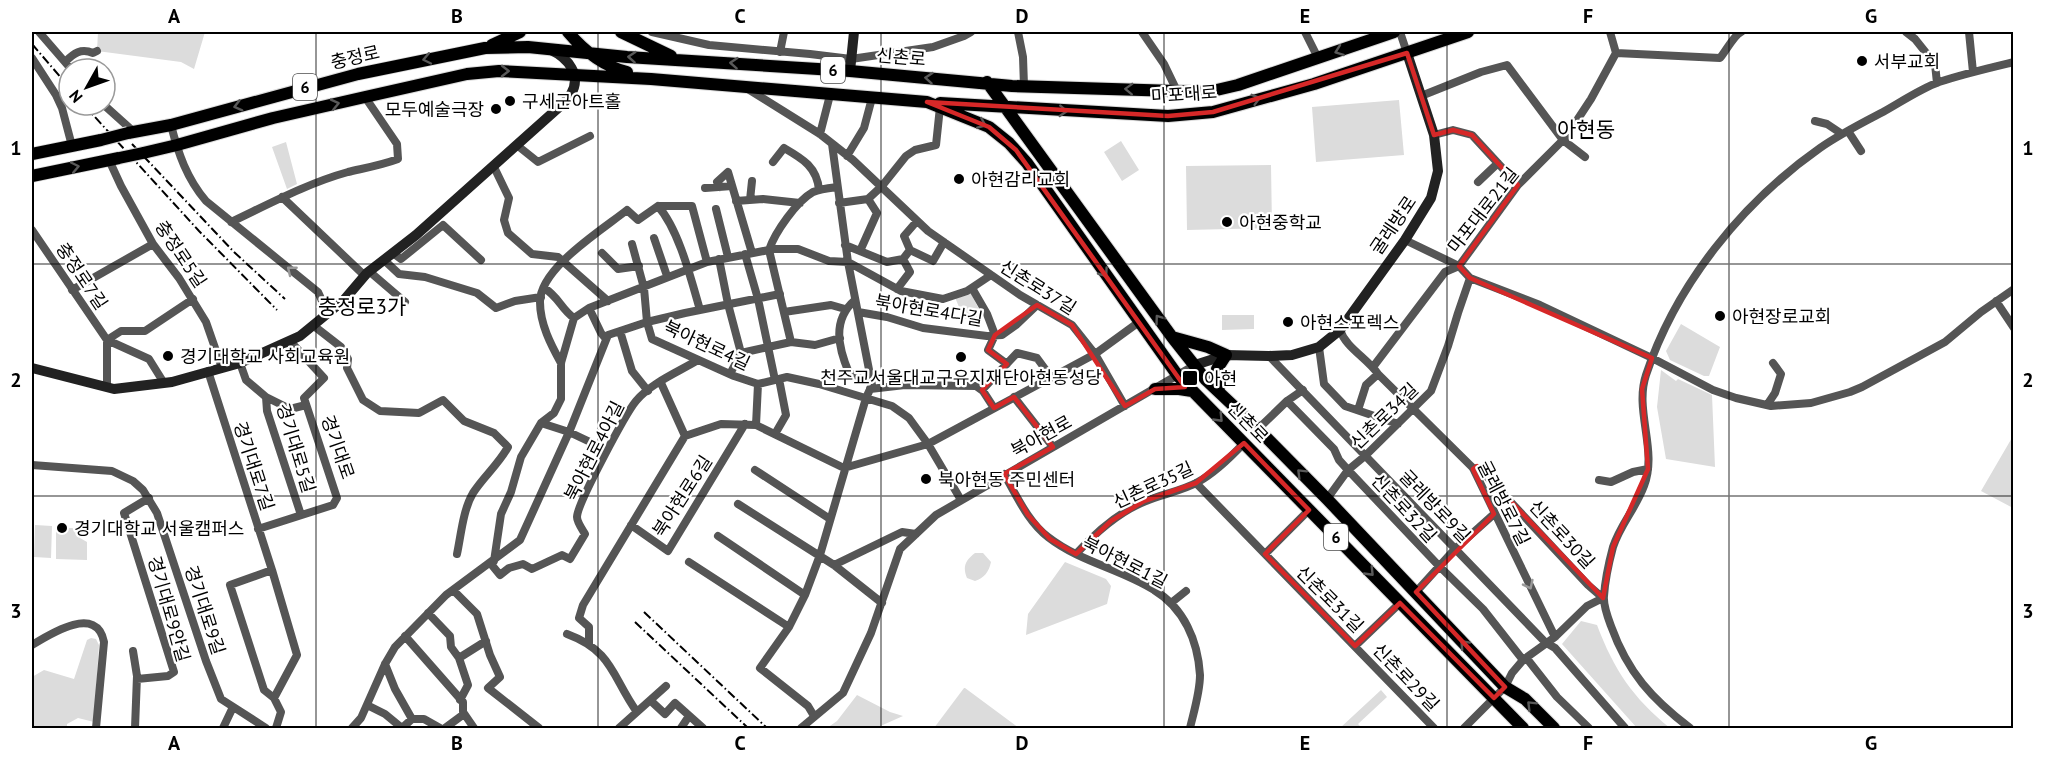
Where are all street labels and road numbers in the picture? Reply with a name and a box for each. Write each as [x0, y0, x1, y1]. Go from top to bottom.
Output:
street label: 충정로 [328, 40, 382, 74]
street label: 신촌로 [875, 43, 927, 71]
road number: 6 [821, 57, 845, 83]
road number: 6 [293, 74, 317, 100]
street label: 마포대로 [1150, 80, 1218, 108]
street label: 마포대로21길 [1442, 163, 1524, 257]
street label: 굴레방로 [1365, 191, 1421, 259]
street label: 충정로5길 [150, 216, 212, 292]
street label: 충정로7길 [51, 238, 113, 314]
street label: 신촌로37길 [995, 254, 1081, 320]
street label: 북아현로4다길 [873, 289, 985, 331]
street label: 북아현로4길 [660, 315, 754, 375]
street label: 신촌로34길 [1345, 378, 1423, 454]
street label: 신촌로 [1222, 396, 1274, 448]
street label: 북아현로4아길 [559, 397, 629, 505]
street label: 경기대로5길 [271, 400, 321, 496]
street label: 북아현로 [1006, 410, 1076, 462]
street label: 경기대로 [316, 412, 360, 482]
street label: 경기대로7길 [229, 418, 279, 514]
street label: 북아현로6길 [647, 451, 717, 541]
street label: 신촌로35길 [1109, 456, 1197, 514]
street label: 굴레방로7길 [1473, 457, 1535, 549]
street label: 굴레방로9길 [1395, 465, 1475, 547]
street label: 신촌로32길 [1366, 469, 1442, 547]
street label: 신촌로30길 [1524, 495, 1600, 573]
road number: 6 [1324, 524, 1348, 550]
street label: 북아현로1길 [1079, 531, 1171, 593]
street label: 경기대로9안길 [143, 553, 195, 665]
street label: 신촌로31길 [1292, 561, 1368, 637]
street label: 경기대로9길 [180, 562, 230, 658]
street label: 신촌로29길 [1368, 638, 1444, 716]

